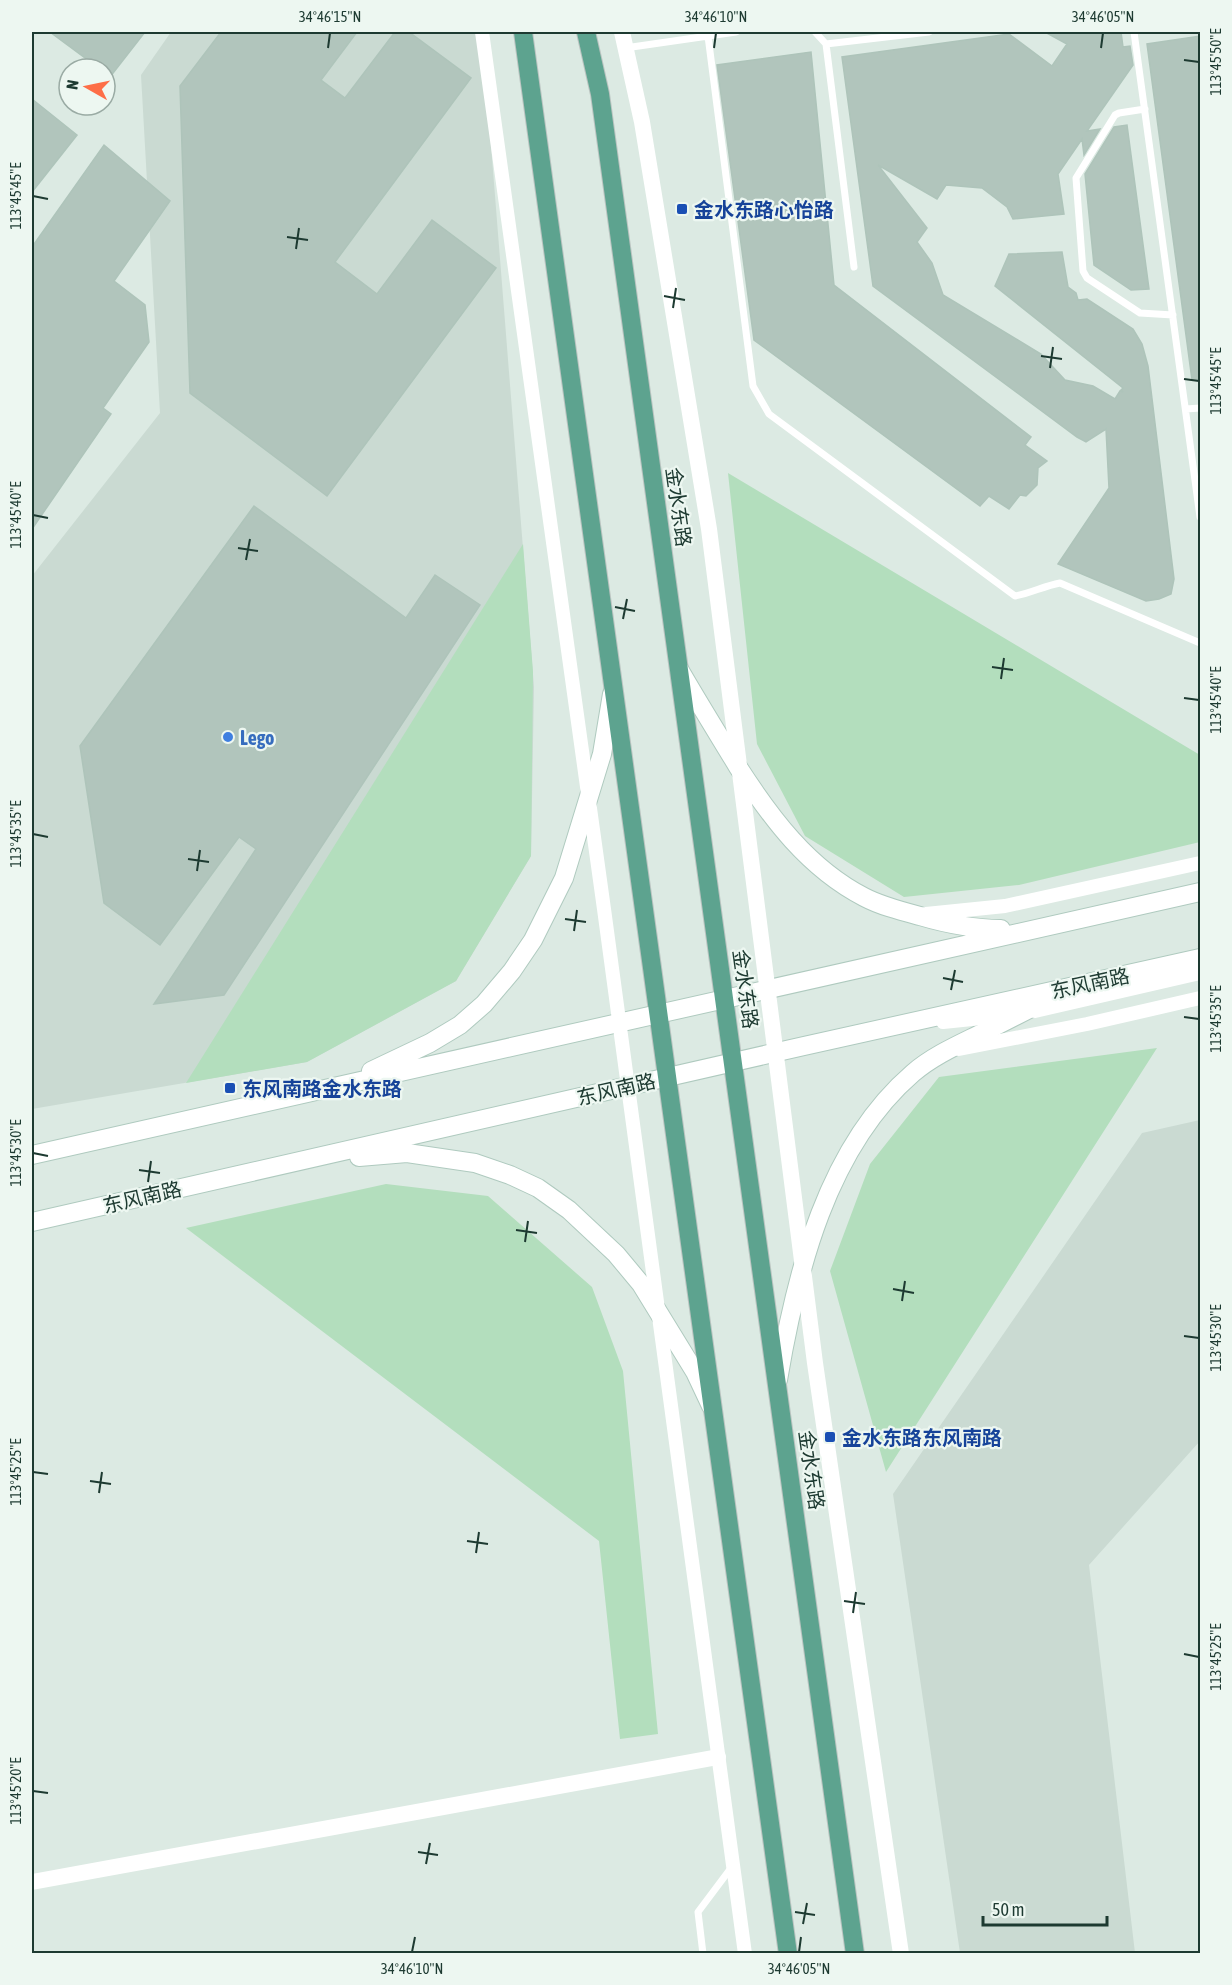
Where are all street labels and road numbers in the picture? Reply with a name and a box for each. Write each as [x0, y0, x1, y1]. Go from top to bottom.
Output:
street label: 金水东路 [662, 466, 696, 548]
street label: 金水东路 [729, 948, 763, 1030]
street label: 东风南路 [1048, 963, 1132, 1003]
street label: 东风南路 [574, 1069, 658, 1109]
street label: 东风南路 [100, 1177, 184, 1217]
street label: 金水东路 [795, 1429, 829, 1511]

